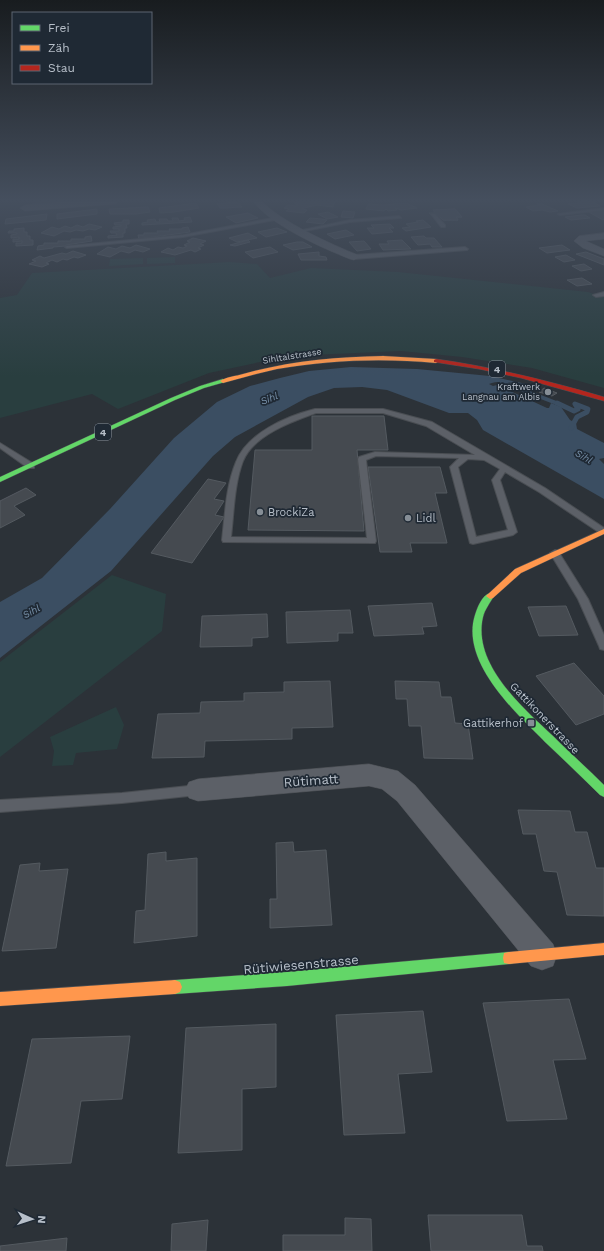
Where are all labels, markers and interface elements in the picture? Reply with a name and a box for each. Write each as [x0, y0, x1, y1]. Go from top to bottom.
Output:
legend [12, 12, 152, 84]
text: Frei [48, 21, 70, 35]
text: Zäh [48, 41, 70, 55]
text: Stau [48, 61, 75, 75]
street label: Sihltalstrasse [262, 346, 322, 366]
road number: 4 [489, 361, 505, 377]
place label: Kraftwerk Langnau am Albis [462, 382, 540, 402]
marker: Kraftwerk Langnau am Albis [543, 387, 553, 397]
water label: Sihl [259, 390, 280, 407]
road number: 4 [95, 424, 111, 440]
water label: Sihl [573, 447, 594, 466]
place label: BrockiZa [268, 506, 315, 519]
marker: BrockiZa [255, 507, 265, 517]
place label: Lidl [416, 512, 436, 525]
marker: Lidl [403, 513, 413, 523]
water label: Sihl [21, 602, 42, 621]
street label: Gattikonerstrasse [507, 680, 582, 757]
place label: Gattikerhof [463, 717, 524, 730]
marker: Gattikerhof [526, 718, 536, 728]
street label: Rütimatt [283, 771, 340, 790]
street label: Rütiwiesenstrasse [243, 952, 359, 977]
north arrow [12, 1199, 52, 1239]
text: N [35, 1215, 48, 1224]

